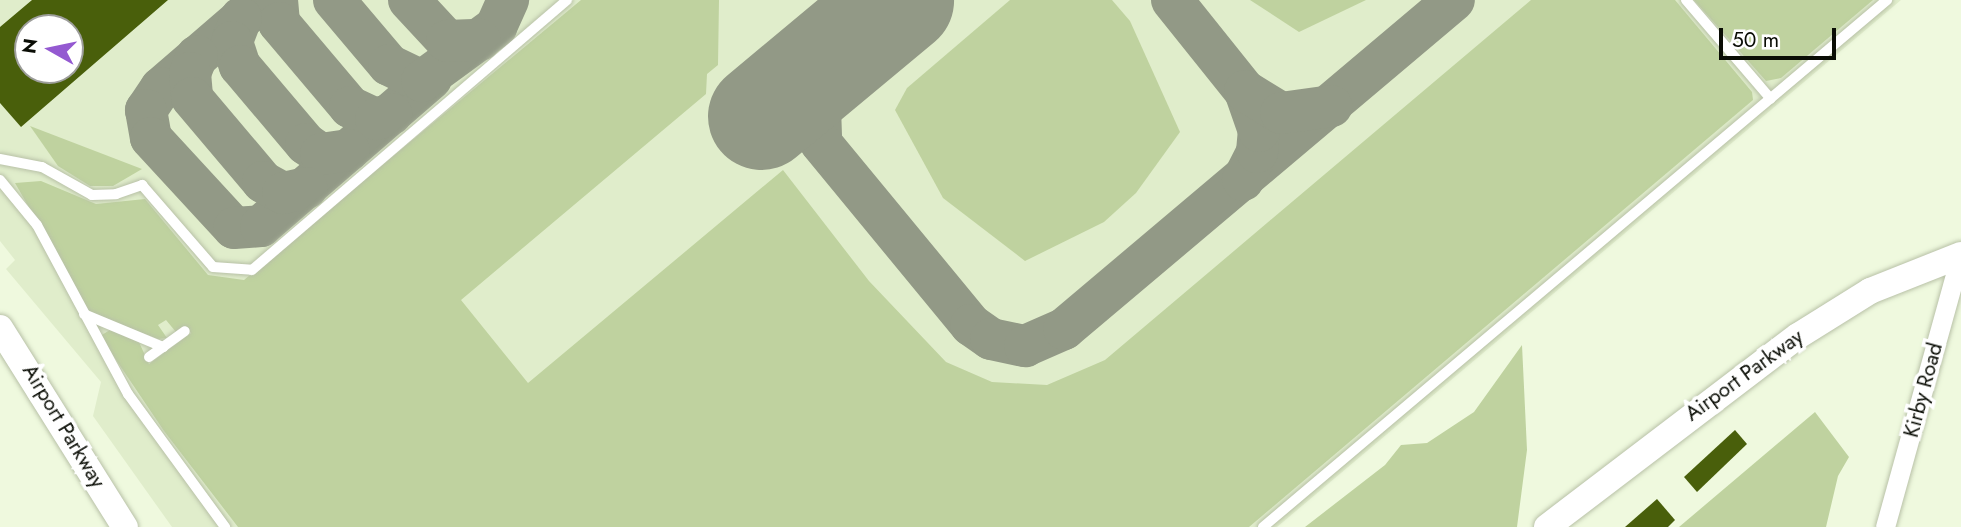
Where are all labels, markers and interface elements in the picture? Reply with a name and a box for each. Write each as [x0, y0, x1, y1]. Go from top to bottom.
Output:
north arrow [14, 14, 84, 84]
scale bar [1723, 14, 1840, 58]
text: 50 m [1732, 25, 1779, 55]
text: N [15, 36, 44, 56]
street label: Airport Parkway [1680, 324, 1808, 426]
street label: Kirby Road [1898, 340, 1948, 440]
street label: Airport Parkway [17, 360, 111, 492]

